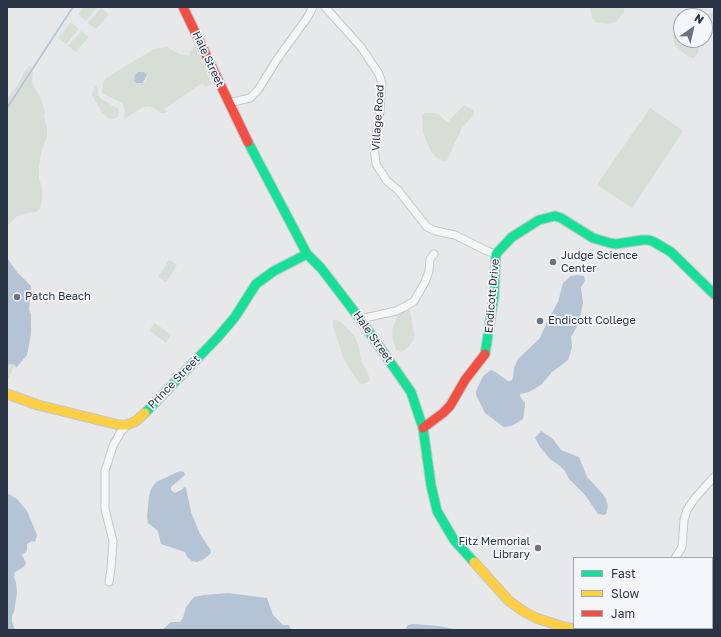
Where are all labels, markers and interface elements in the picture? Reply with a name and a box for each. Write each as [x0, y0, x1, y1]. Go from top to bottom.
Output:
north arrow [673, 8, 713, 48]
text: N [692, 11, 707, 26]
street label: Hale Street [189, 29, 227, 89]
street label: Village Road [369, 84, 387, 152]
place label: Judge Science Center [561, 249, 638, 275]
marker: Judge Science Center [548, 257, 558, 267]
street label: Endicott Drive [482, 258, 502, 334]
place label: Patch Beach [25, 290, 91, 304]
marker: Patch Beach [12, 292, 22, 302]
street label: Hale Street [350, 309, 396, 365]
place label: Endicott College [548, 314, 636, 328]
marker: Endicott College [535, 316, 545, 326]
street label: Prince Street [145, 353, 203, 411]
place label: Fitz Memorial Library [458, 535, 530, 561]
marker: Fitz Memorial Library [533, 543, 543, 553]
legend [573, 557, 713, 629]
text: Fast [611, 566, 636, 581]
text: Slow [611, 586, 639, 601]
text: Jam [611, 606, 635, 621]

